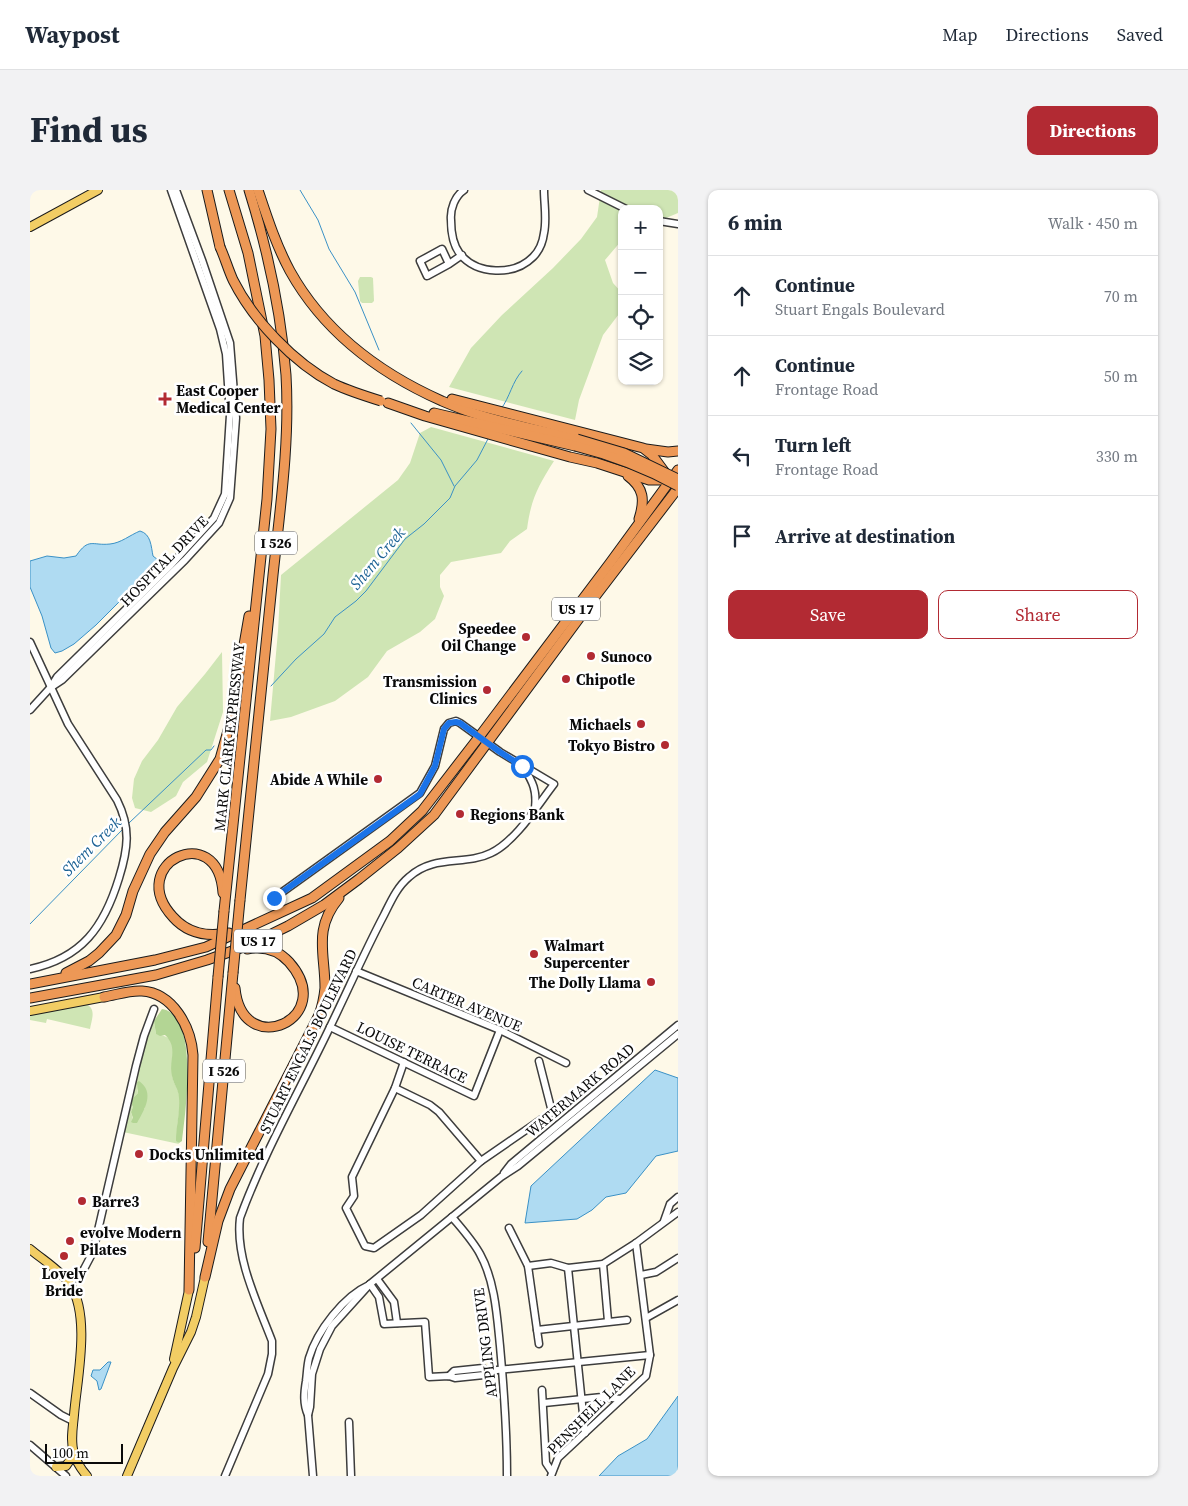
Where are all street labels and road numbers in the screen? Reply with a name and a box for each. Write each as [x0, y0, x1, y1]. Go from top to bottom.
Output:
street label: HOSPITAL DRIVE [115, 511, 213, 611]
road number: I 526 [255, 532, 297, 554]
road number: US 17 [552, 598, 600, 620]
street label: MARK CLARK EXPRESSWAY [209, 641, 249, 833]
road number: US 17 [234, 929, 282, 952]
street label: STUART ENGALS BOULEVARD [254, 945, 362, 1137]
street label: CARTER AVENUE [409, 971, 525, 1037]
street label: LOUISE TERRACE [353, 1016, 471, 1088]
street label: WATERMARK ROAD [521, 1038, 639, 1142]
road number: I 526 [203, 1059, 245, 1082]
street label: APPLING DRIVE [468, 1287, 502, 1399]
street label: PENSHELL LANE [542, 1361, 640, 1459]

